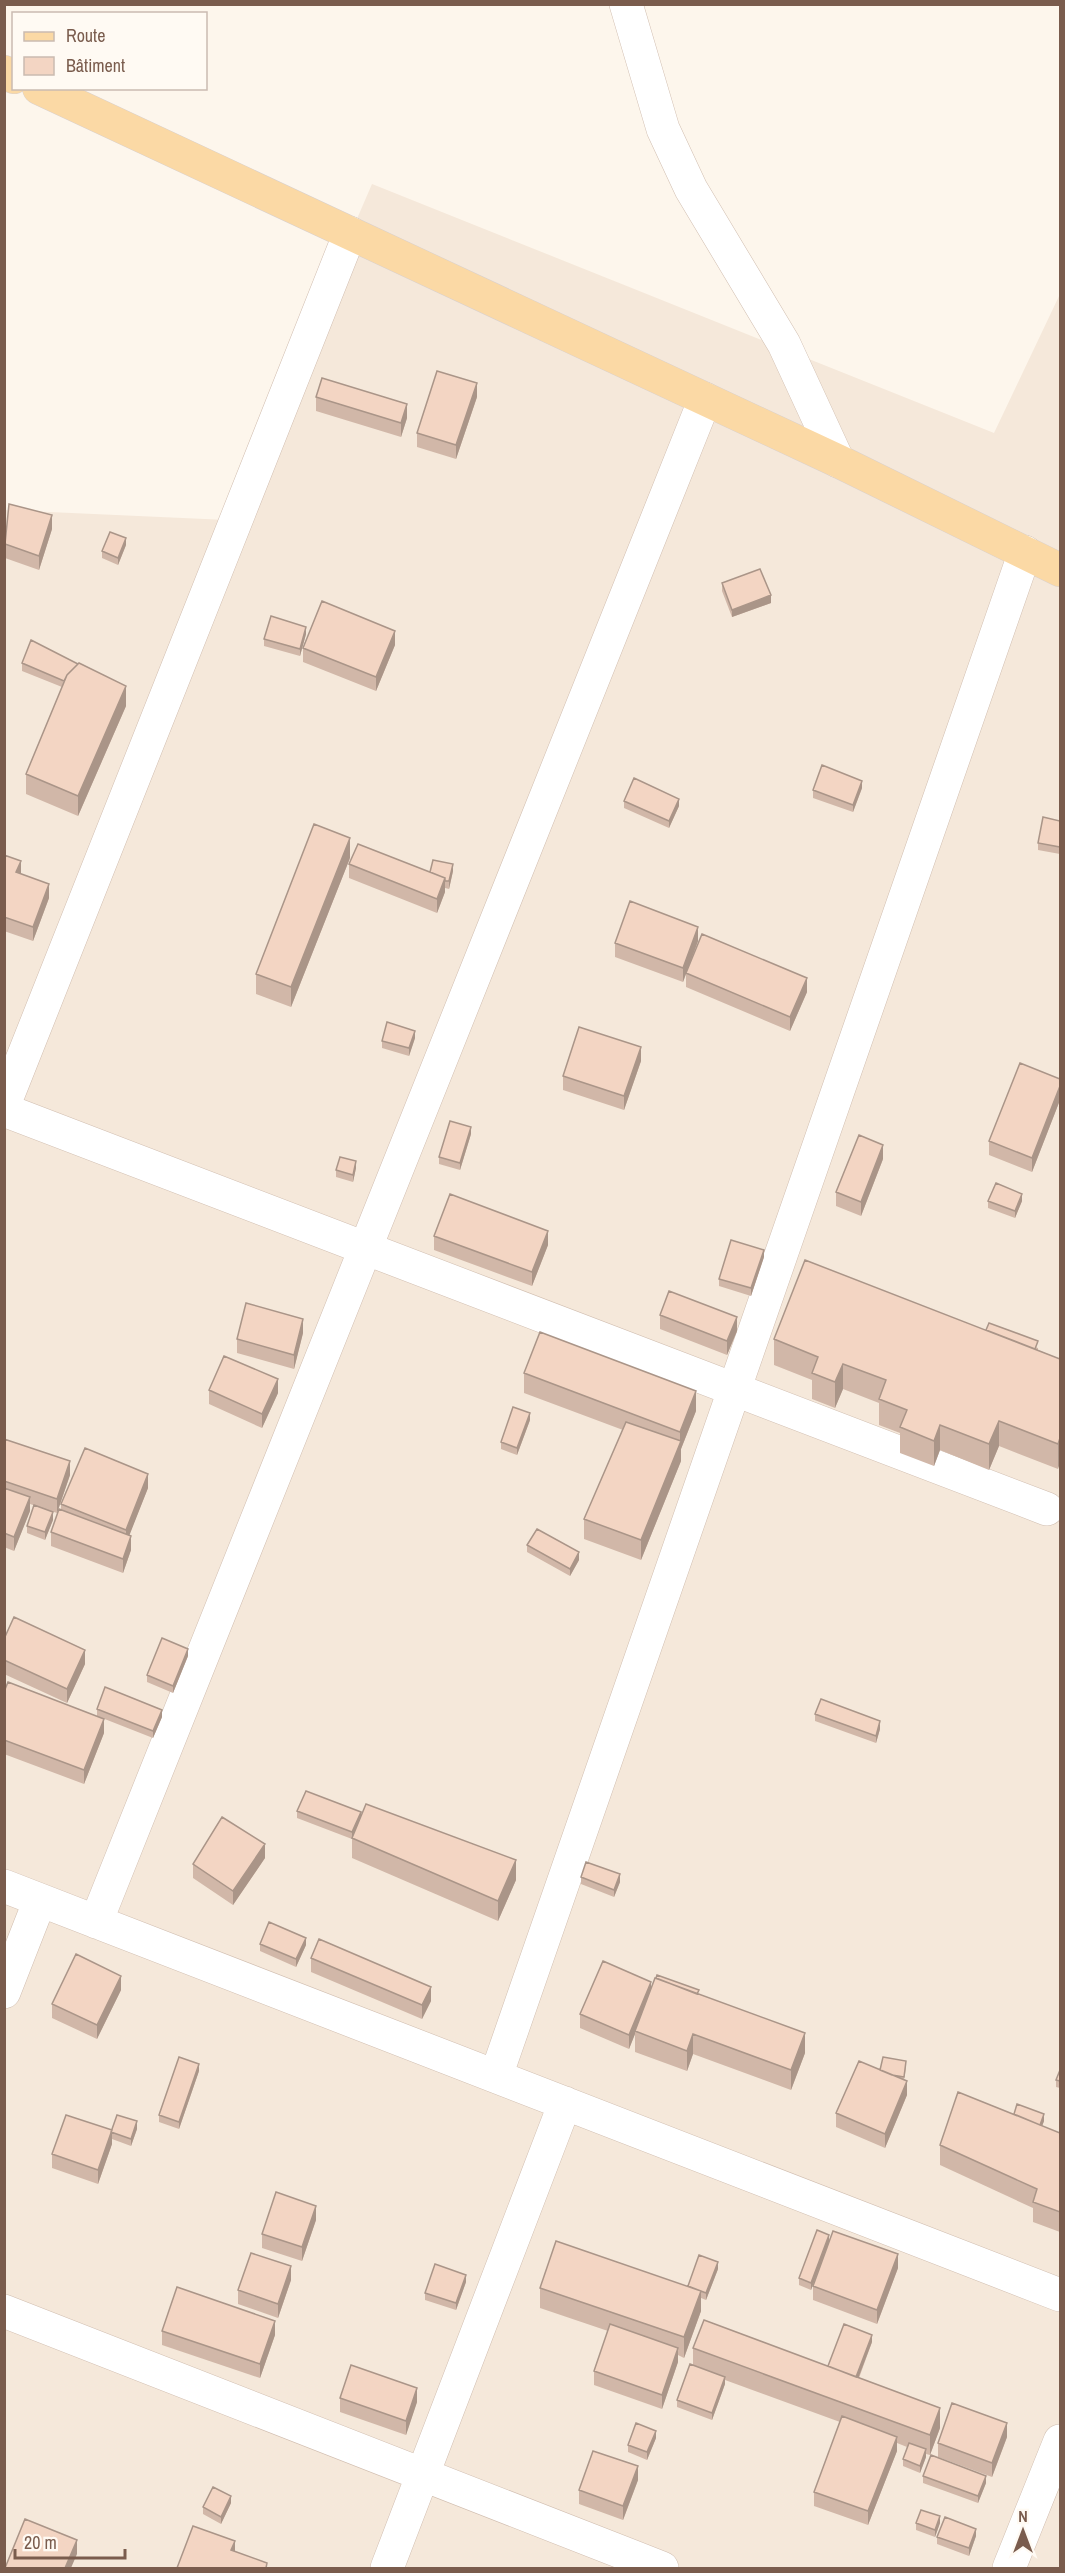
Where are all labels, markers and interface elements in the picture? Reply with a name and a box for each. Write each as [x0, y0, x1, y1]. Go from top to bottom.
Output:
legend [12, 12, 207, 90]
text: Route [66, 23, 105, 48]
text: Bâtiment [66, 53, 125, 78]
north arrow [993, 2501, 1053, 2561]
text: N [1018, 2505, 1028, 2527]
scale bar [15, 2522, 124, 2560]
text: 20 m [24, 2530, 57, 2555]

